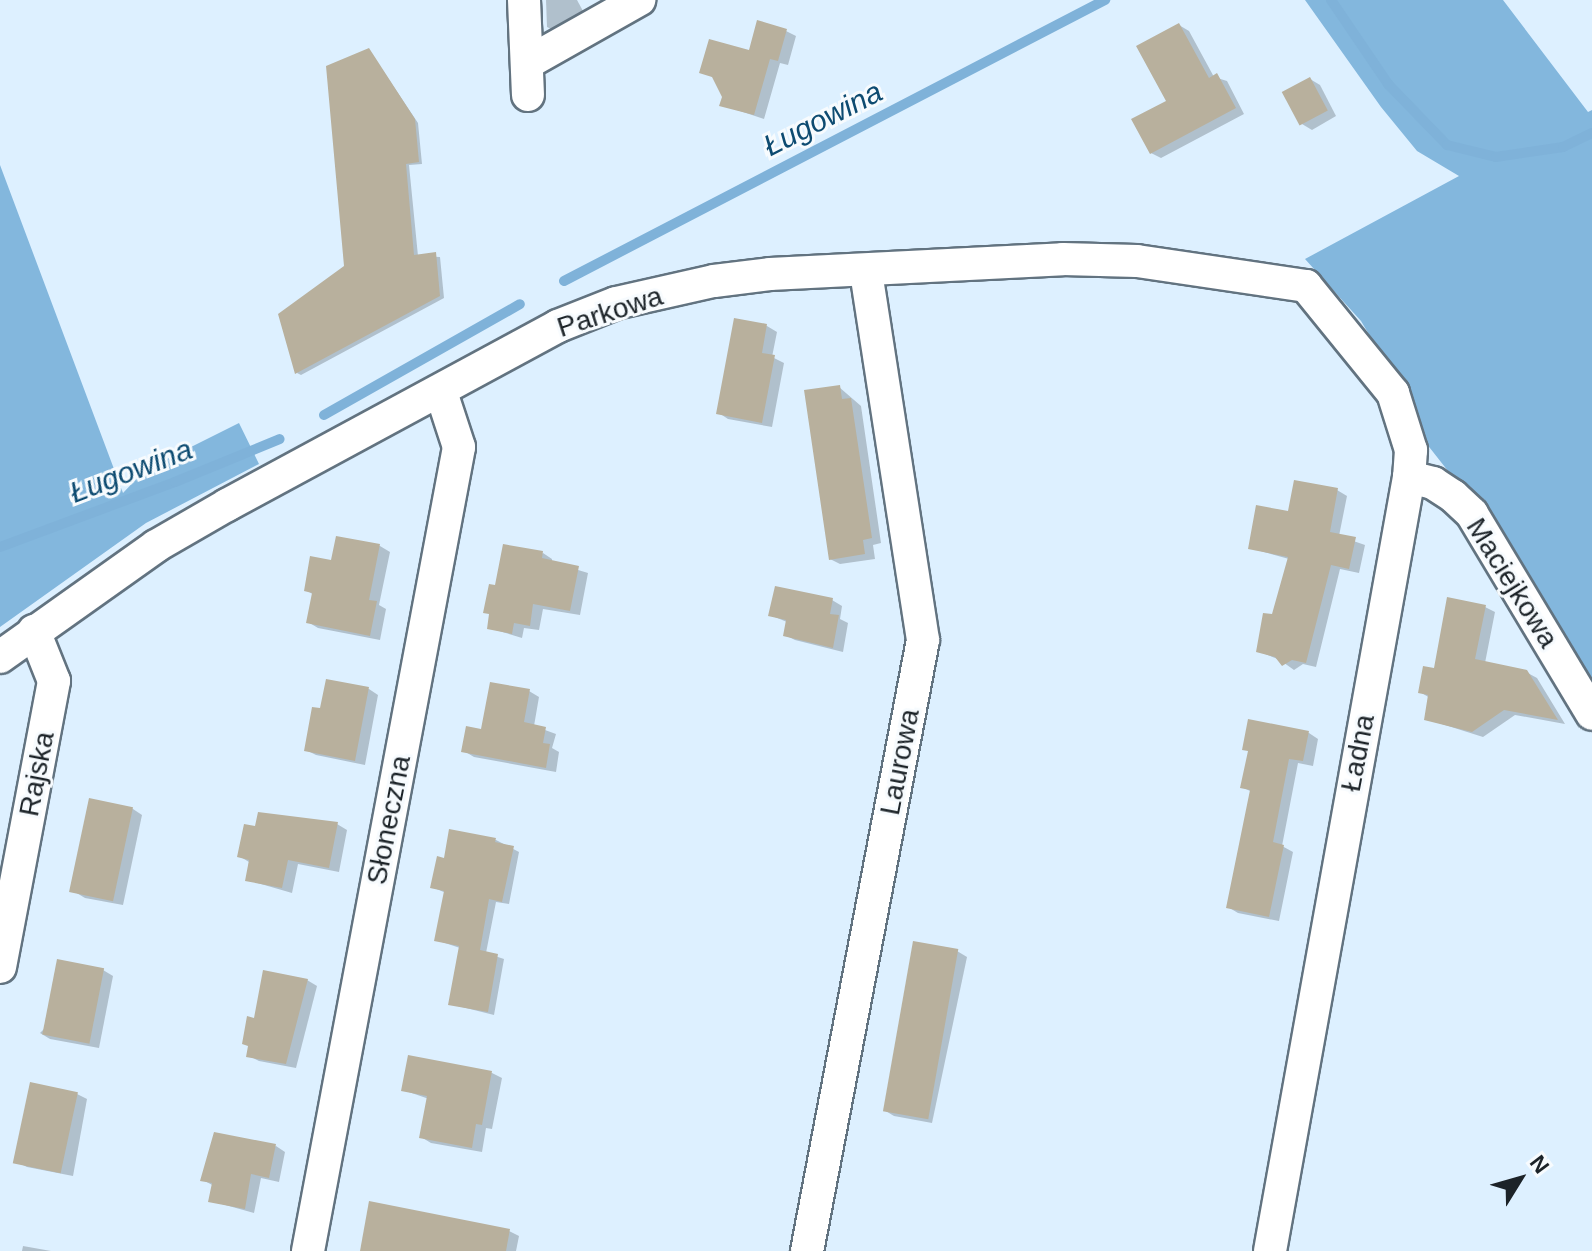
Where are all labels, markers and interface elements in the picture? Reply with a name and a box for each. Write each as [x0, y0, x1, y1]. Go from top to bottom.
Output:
water label: Ługowina [758, 74, 888, 164]
street label: Parkowa [553, 279, 667, 345]
water label: Ługowina [65, 431, 197, 511]
street label: Maciejkowa [1459, 512, 1565, 654]
street label: Laurowa [873, 706, 927, 818]
street label: Ładna [1334, 712, 1382, 794]
street label: Rajska [12, 729, 62, 819]
street label: Słoneczna [360, 753, 418, 887]
north arrow [1480, 1139, 1560, 1219]
text: N [1525, 1150, 1554, 1178]

